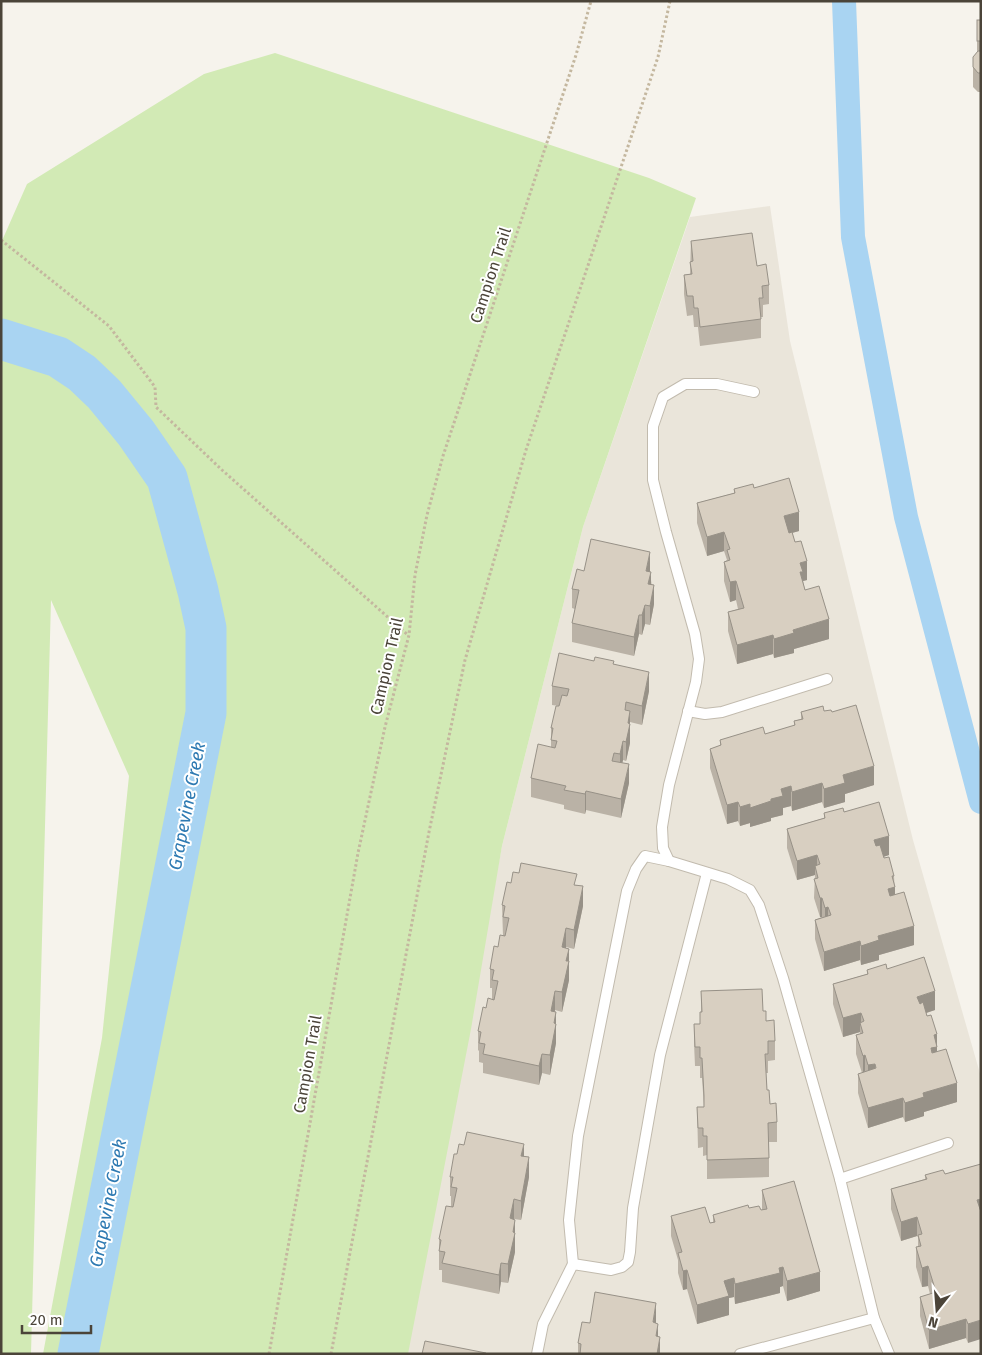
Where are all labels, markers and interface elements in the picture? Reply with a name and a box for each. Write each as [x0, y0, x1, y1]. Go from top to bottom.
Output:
street label: Campion Trail [466, 225, 515, 325]
street label: Campion Trail [366, 615, 407, 717]
water label: Grapevine Creek [164, 740, 210, 872]
street label: Campion Trail [289, 1013, 326, 1115]
water label: Grapevine Creek [85, 1137, 131, 1269]
north arrow [912, 1285, 962, 1335]
scale bar [22, 1302, 91, 1334]
text: 20 m [30, 1311, 63, 1329]
text: N [926, 1312, 940, 1331]

